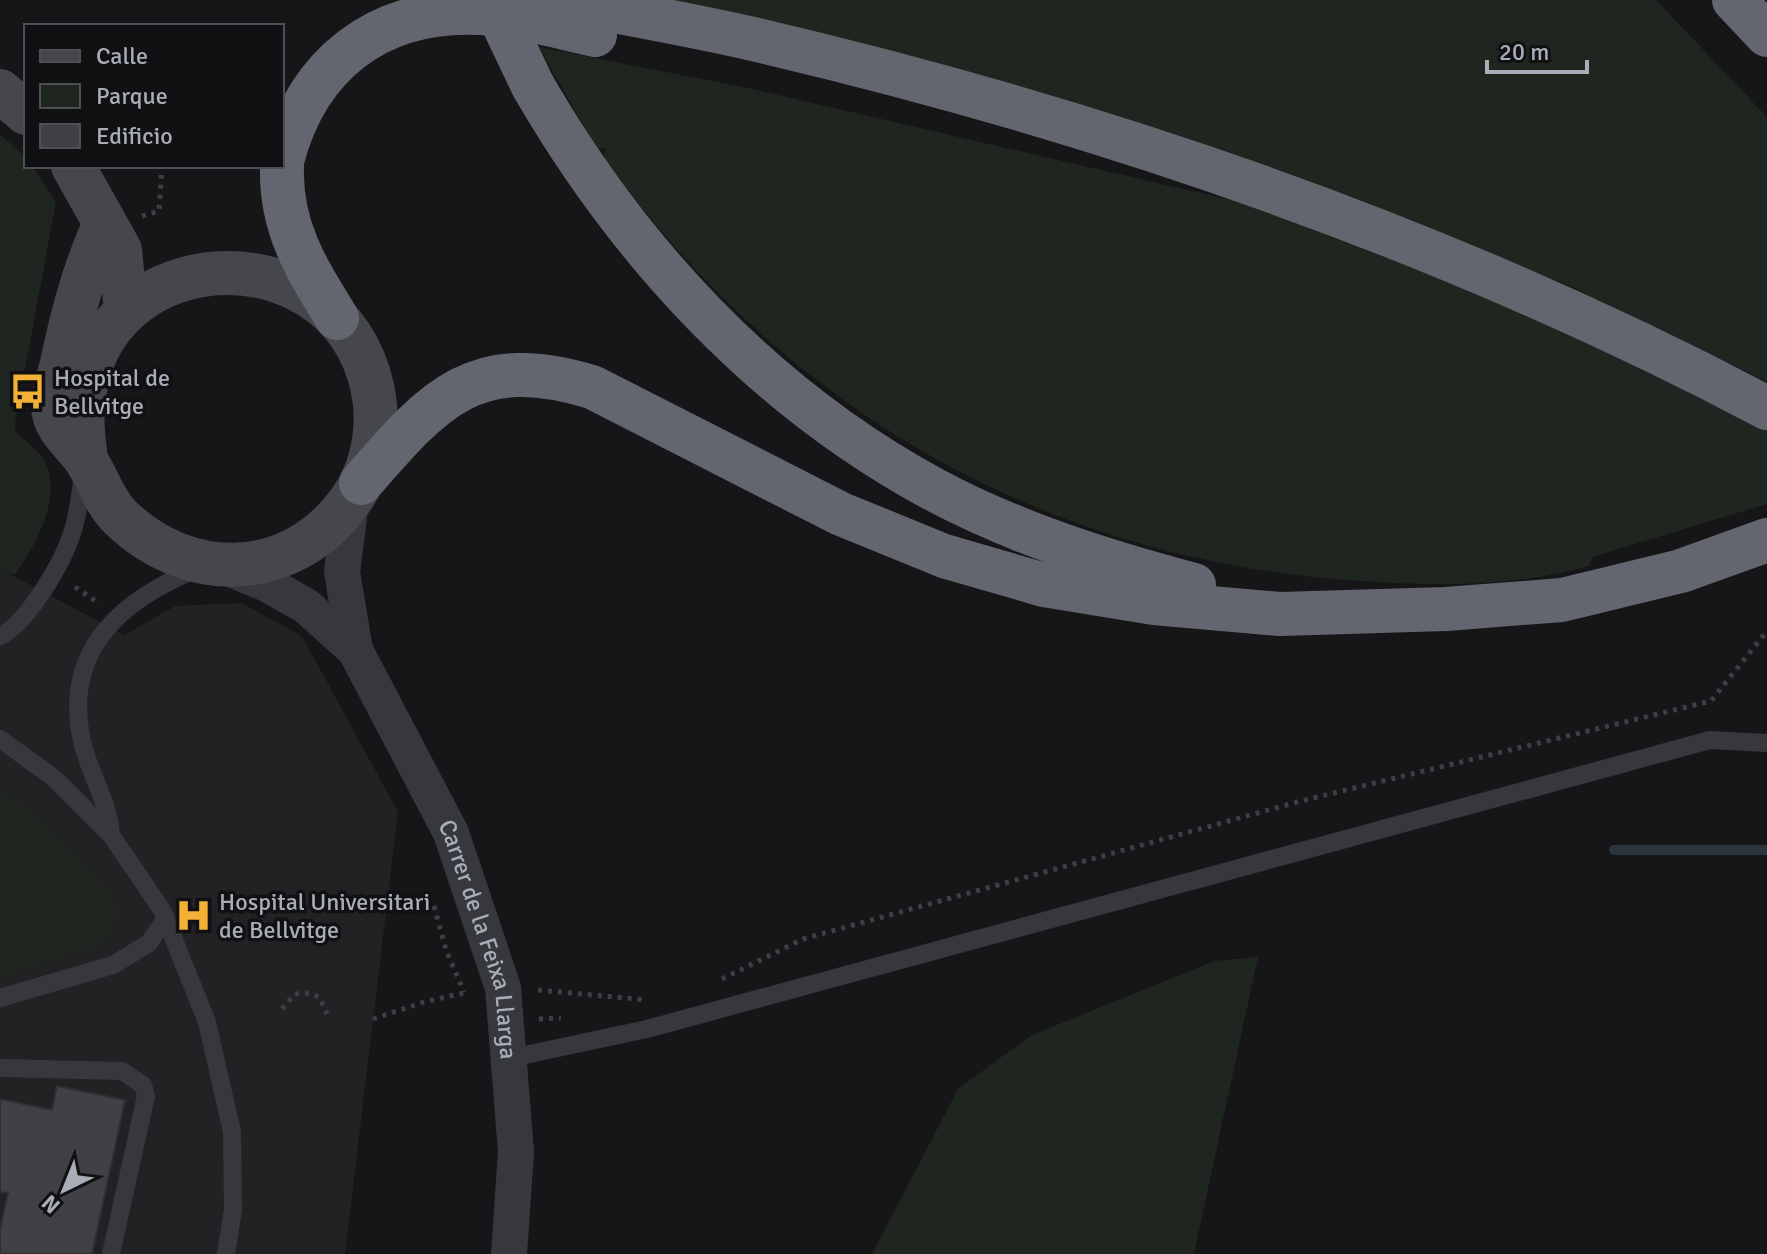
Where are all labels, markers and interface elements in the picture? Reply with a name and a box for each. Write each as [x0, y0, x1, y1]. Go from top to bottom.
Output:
legend [24, 24, 284, 168]
scale bar [1487, 24, 1587, 74]
text: 20 m [1499, 37, 1549, 67]
text: Calle [96, 41, 148, 71]
text: Parque [96, 81, 168, 111]
text: Edificio [96, 121, 173, 151]
place label: Hospital de Bellvitge [54, 363, 170, 421]
bus stop icon: Hospital de Bellvitge [9, 373, 47, 411]
street label: Carrer de la Feixa Llarga [432, 814, 524, 1060]
place label: Hospital Universitari de Bellvitge [219, 887, 430, 945]
hospital icon: Hospital Universitari de Bellvitge [174, 897, 212, 935]
north arrow [24, 1150, 104, 1230]
text: N [36, 1189, 66, 1219]

